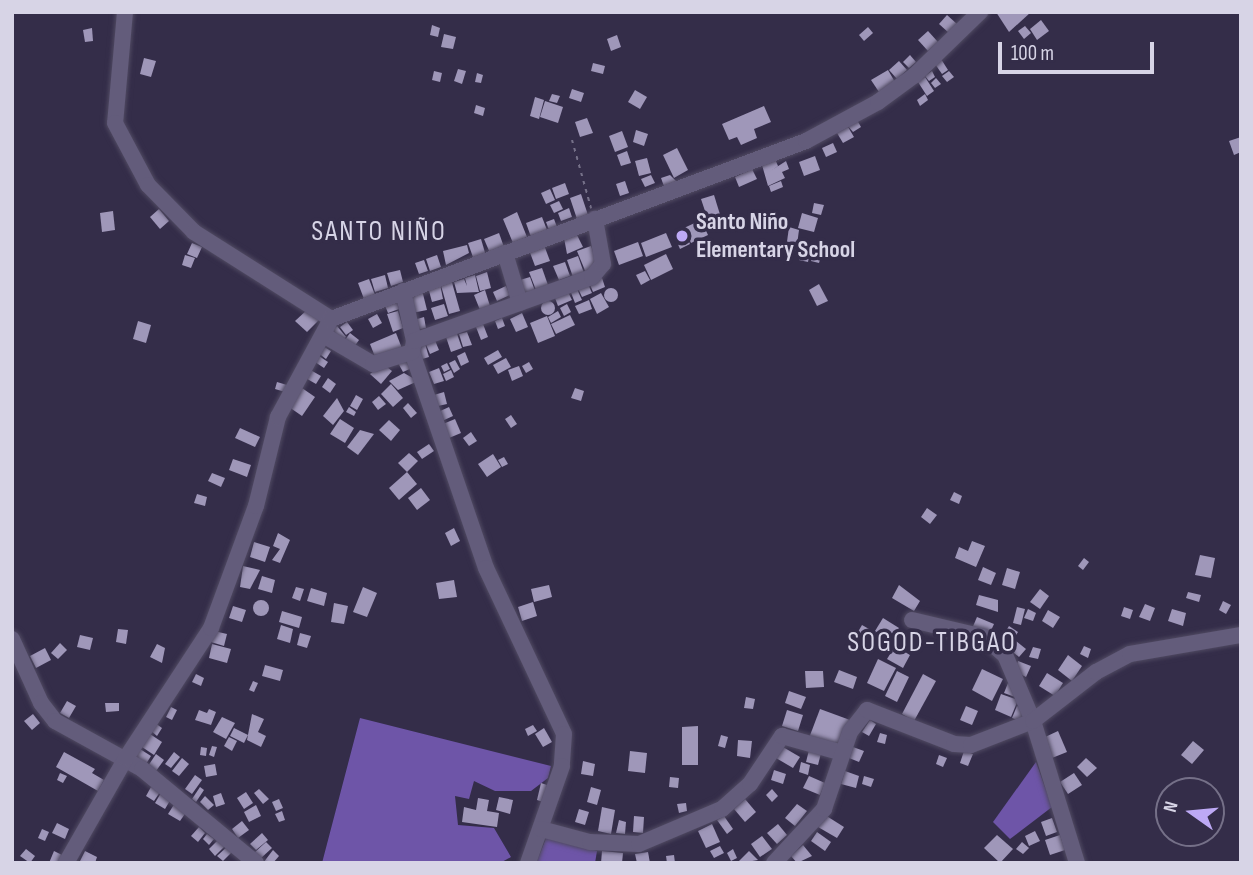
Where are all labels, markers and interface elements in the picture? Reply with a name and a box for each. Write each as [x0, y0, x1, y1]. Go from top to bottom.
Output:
scale bar [1001, 28, 1157, 72]
text: 100 m [1011, 41, 1054, 66]
place label: Santo Niño Elementary School [696, 208, 855, 264]
district label: SANTO NIÑO [313, 215, 445, 249]
marker: Santo Niño Elementary School [674, 228, 690, 244]
district label: SOGOD-TIBGAO [849, 626, 1015, 660]
north arrow [1155, 777, 1225, 847]
text: N [1159, 799, 1184, 815]

